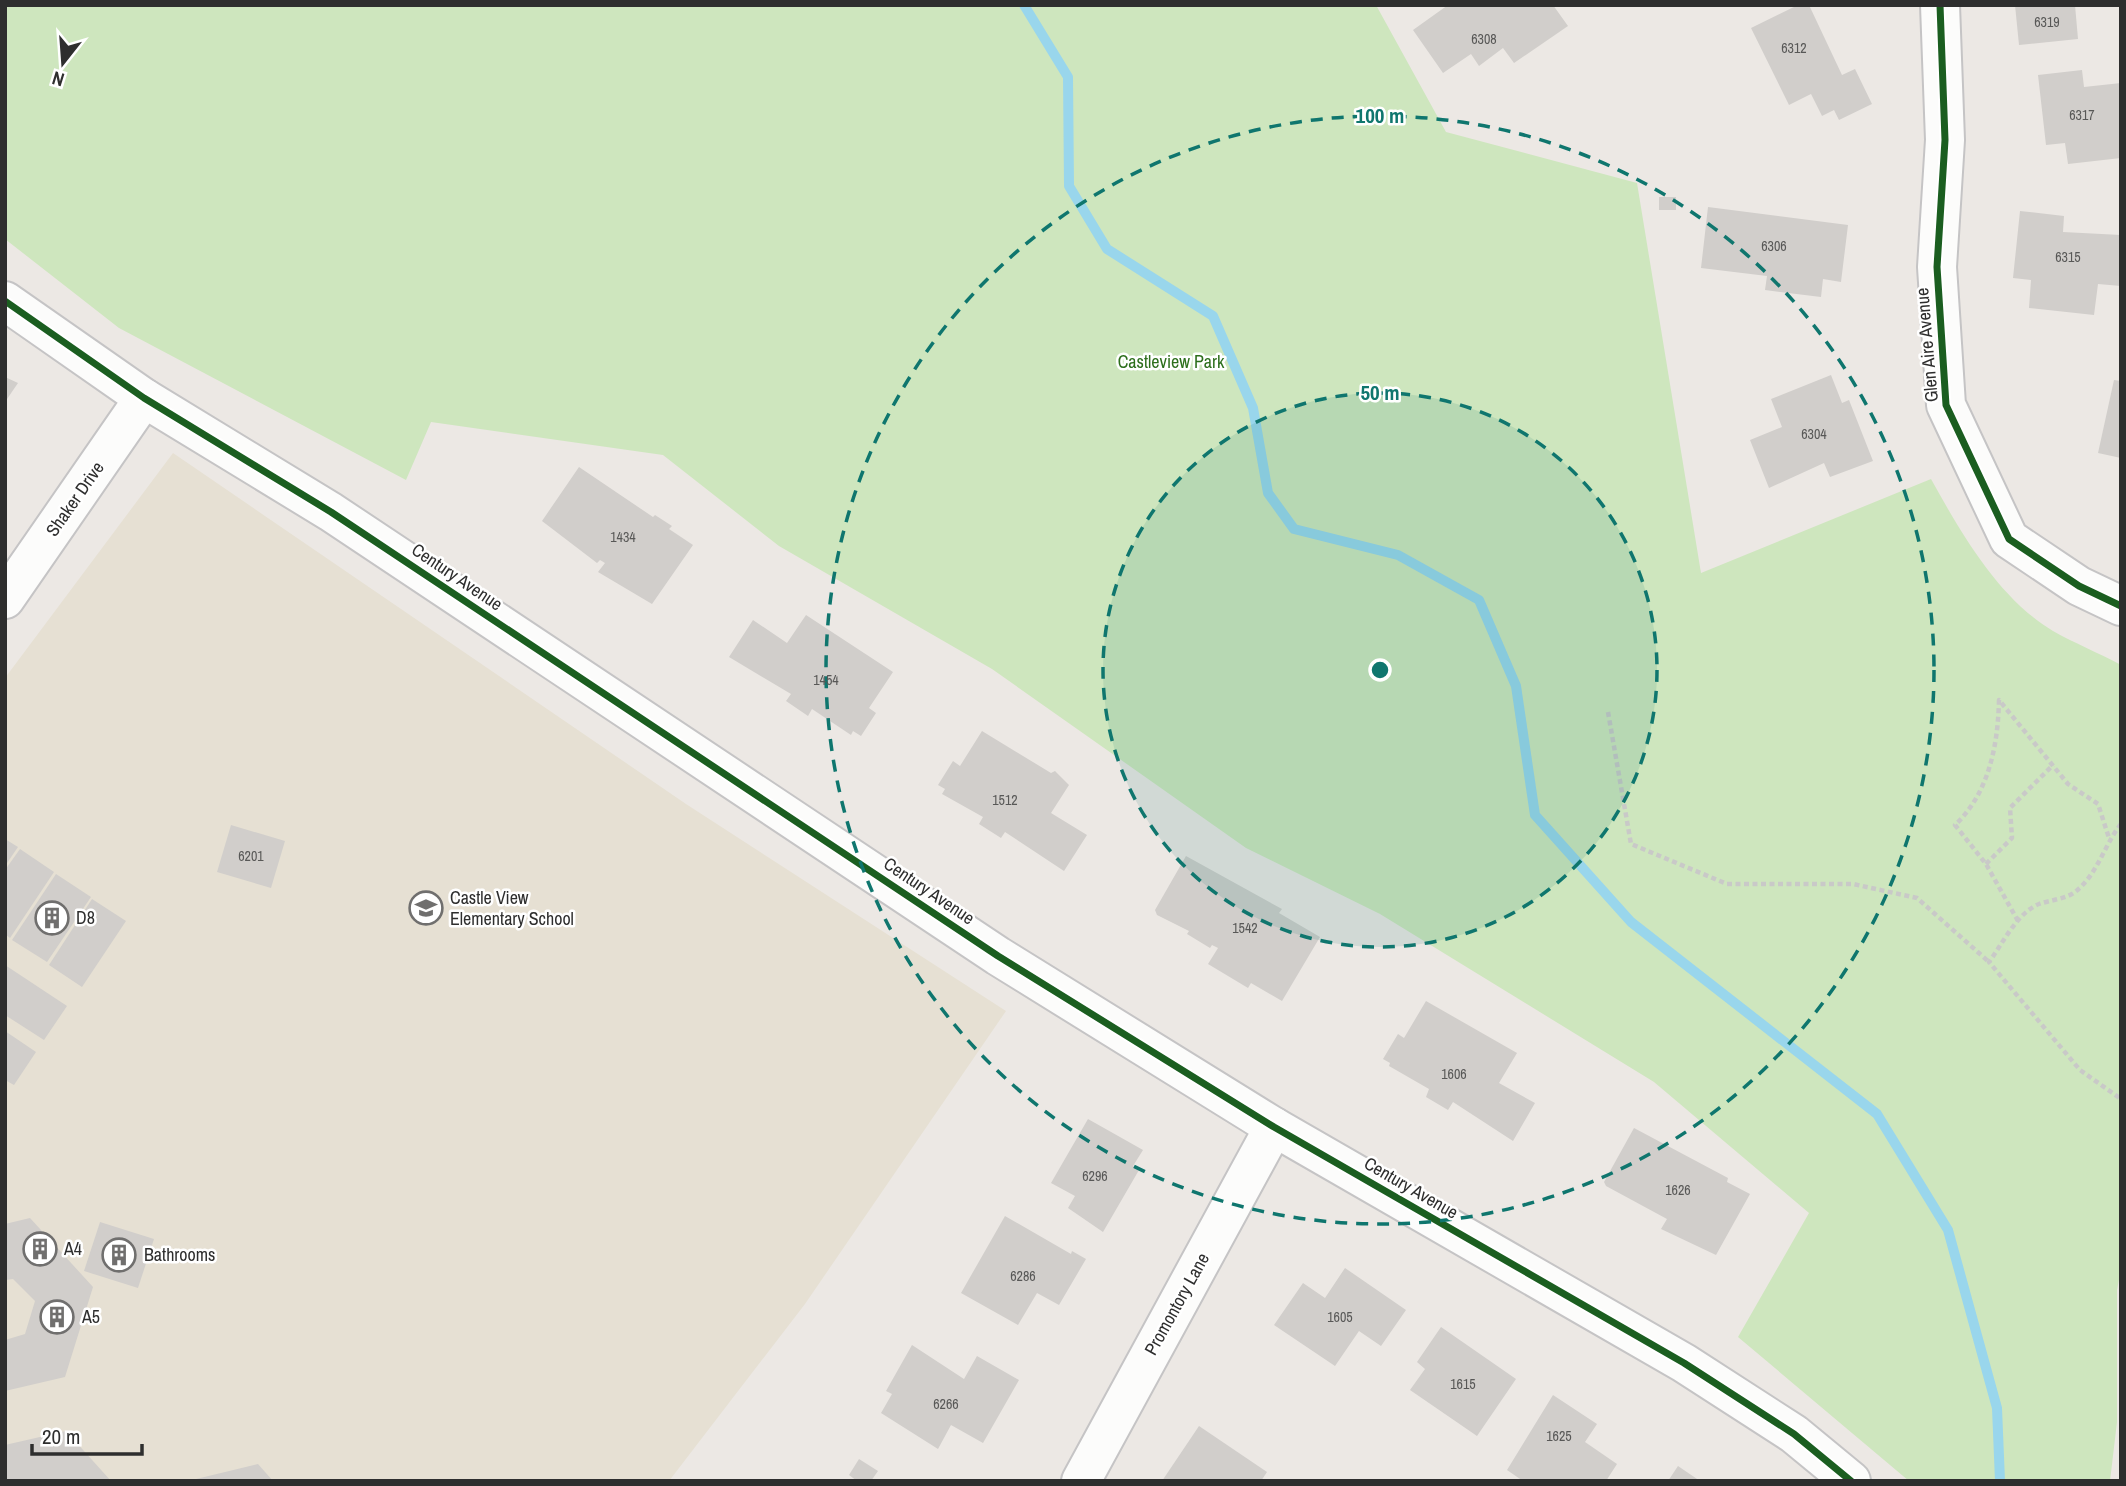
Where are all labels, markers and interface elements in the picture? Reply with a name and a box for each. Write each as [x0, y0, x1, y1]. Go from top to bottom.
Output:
house number: 6319 [2034, 13, 2060, 31]
north arrow [28, 28, 98, 98]
house number: 6308 [1471, 30, 1497, 48]
house number: 6312 [1781, 39, 1807, 57]
text: N [49, 65, 67, 93]
text: 100 m [1356, 101, 1404, 130]
house number: 6317 [2069, 106, 2095, 124]
house number: 6306 [1761, 237, 1787, 255]
house number: 6315 [2055, 248, 2081, 266]
street label: Glen Aire Avenue [1909, 287, 1944, 403]
park label: Castleview Park [1118, 349, 1225, 374]
text: 50 m [1360, 378, 1400, 407]
house number: 6304 [1801, 425, 1827, 443]
street label: Shaker Drive [40, 456, 110, 541]
house number: 1434 [610, 528, 636, 546]
street label: Century Avenue [407, 537, 508, 616]
centre of rings [1368, 658, 1392, 682]
house number: 1454 [813, 671, 839, 689]
house number: 1512 [992, 791, 1018, 809]
house number: 6201 [238, 847, 264, 865]
street label: Century Avenue [879, 851, 980, 930]
place label: Castle View Elementary School [450, 885, 574, 931]
school or university icon: Castle View Elementary School [407, 889, 445, 927]
building icon: D8 [33, 899, 71, 937]
place label: D8 [76, 905, 95, 930]
house number: 1542 [1232, 919, 1258, 937]
house number: 1606 [1441, 1065, 1467, 1083]
street label: Century Avenue [1360, 1151, 1463, 1225]
house number: 6296 [1082, 1167, 1108, 1185]
house number: 1626 [1665, 1181, 1691, 1199]
building icon: A4 [21, 1230, 59, 1268]
place label: A4 [63, 1236, 82, 1261]
building icon: Bathrooms [100, 1236, 138, 1274]
place label: Bathrooms [144, 1242, 215, 1267]
street label: Promontory Lane [1138, 1248, 1215, 1359]
house number: 6286 [1010, 1267, 1036, 1285]
building icon: A5 [38, 1298, 76, 1336]
place label: A5 [81, 1304, 100, 1329]
house number: 1605 [1327, 1308, 1353, 1326]
house number: 1615 [1450, 1375, 1476, 1393]
house number: 6266 [933, 1395, 959, 1413]
scale bar [32, 1412, 142, 1456]
text: 20 m [42, 1422, 80, 1451]
house number: 1625 [1546, 1427, 1572, 1445]

